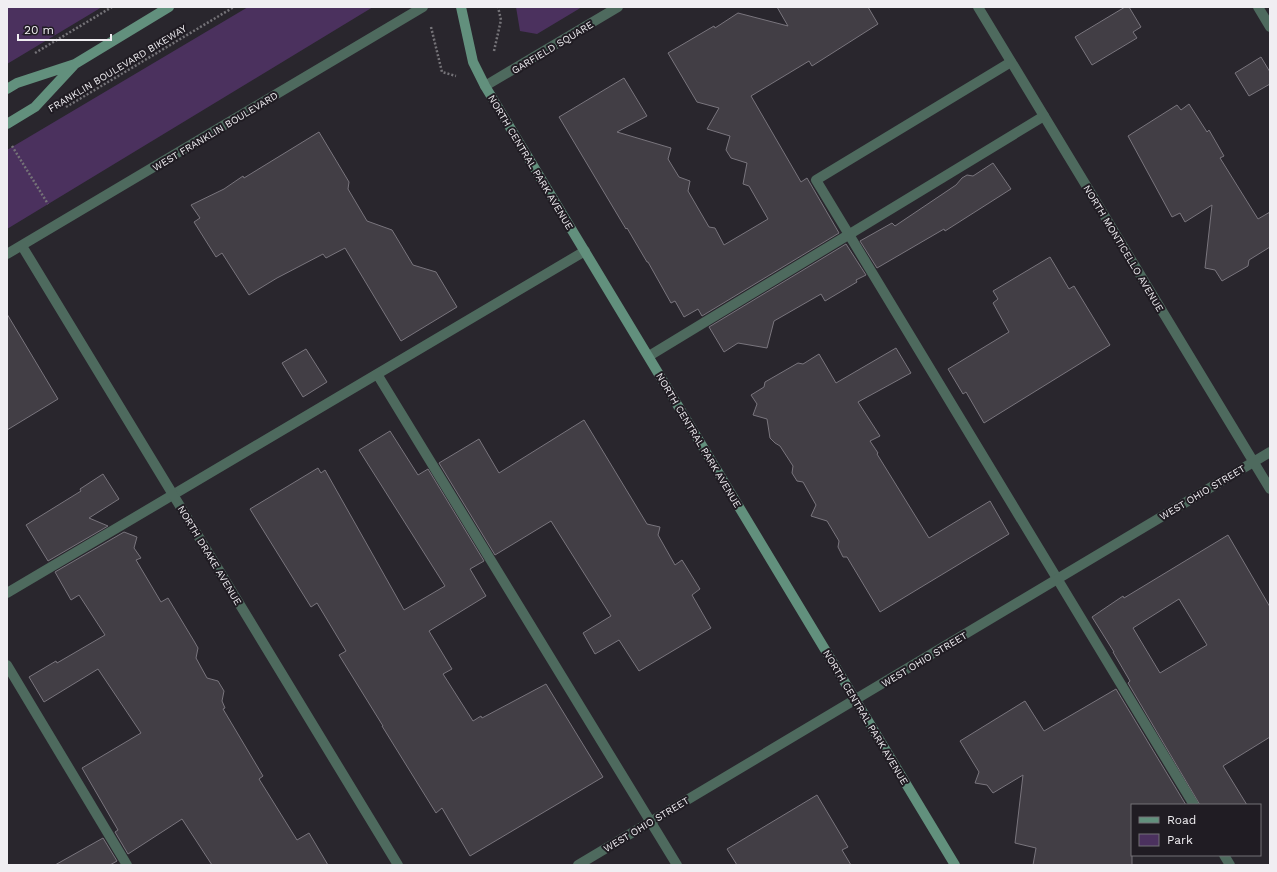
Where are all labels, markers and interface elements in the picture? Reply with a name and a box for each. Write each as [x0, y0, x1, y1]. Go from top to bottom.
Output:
scale bar [18, 16, 111, 42]
street label: GARFIELD SQUARE [510, 19, 595, 76]
text: 20 m [24, 23, 54, 37]
street label: FRANKLIN BOULEVARD BIKEWAY [46, 23, 189, 114]
street label: WEST FRANKLIN BOULEVARD [151, 90, 280, 173]
street label: NORTH CENTRAL PARK AVENUE [486, 93, 575, 232]
street label: NORTH MONTICELLO AVENUE [1081, 183, 1166, 313]
street label: NORTH CENTRAL PARK AVENUE [654, 371, 743, 510]
street label: WEST OHIO STREET [1158, 463, 1247, 522]
street label: NORTH DRAKE AVENUE [175, 504, 244, 607]
street label: WEST OHIO STREET [880, 630, 969, 689]
street label: NORTH CENTRAL PARK AVENUE [821, 648, 910, 787]
street label: WEST OHIO STREET [602, 795, 691, 854]
legend [1131, 804, 1261, 856]
text: Road [1167, 813, 1196, 827]
text: Park [1167, 833, 1193, 847]

